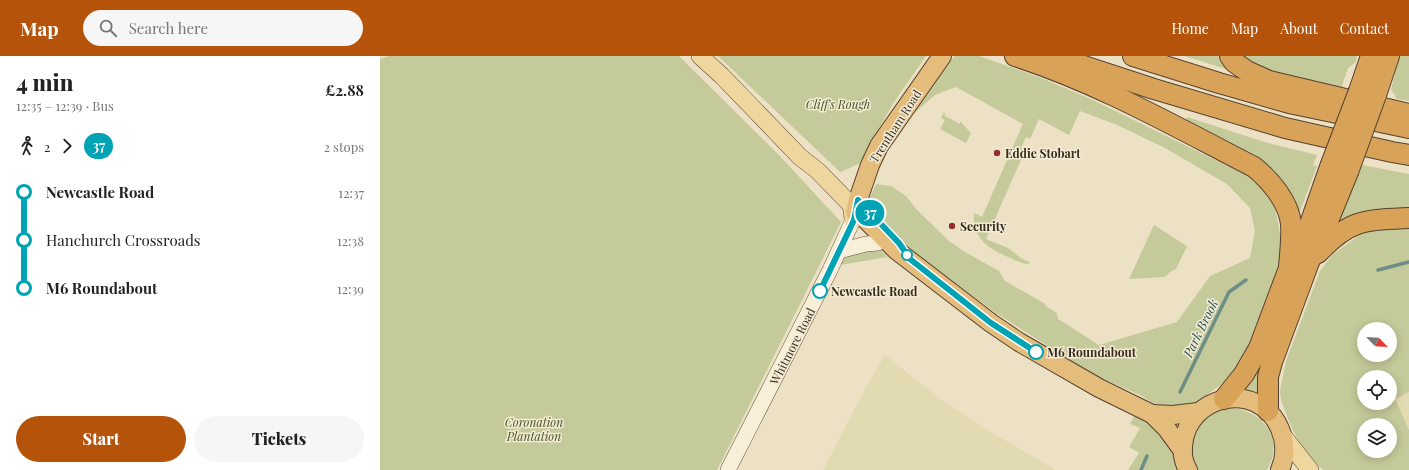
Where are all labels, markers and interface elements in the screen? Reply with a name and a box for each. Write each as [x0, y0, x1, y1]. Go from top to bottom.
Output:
search box [83, 10, 363, 46]
text: Map [20, 15, 59, 41]
icon: search [97, 17, 119, 39]
text: Search here [129, 18, 208, 38]
text: Home [1171, 19, 1209, 38]
text: Map [1231, 19, 1258, 38]
text: About [1280, 19, 1318, 38]
text: Contact [1340, 19, 1389, 38]
text: 4 min [16, 67, 73, 97]
text: £2.88 [325, 80, 364, 100]
street label: Trentham Road [865, 86, 925, 166]
park label: Cliff's Rough [806, 96, 870, 112]
text: 12:35 – 12:39 · Bus [16, 97, 114, 114]
icon: walk [16, 135, 38, 157]
icon: forward [56, 135, 78, 157]
text: 37 [92, 136, 105, 155]
text: 2 [44, 138, 50, 155]
text: 2 stops [324, 138, 364, 155]
place label: Eddie Stobart [1005, 145, 1081, 161]
marker: Eddie Stobart [992, 148, 1002, 158]
text: Newcastle Road [46, 182, 154, 202]
text: 12:37 [338, 184, 364, 201]
line badge: 37 [852, 200, 888, 226]
text: 37 [863, 203, 877, 222]
place label: Security [960, 218, 1007, 234]
marker: Security [947, 221, 957, 231]
text: Hanchurch Crossroads [46, 230, 201, 250]
text: 12:38 [337, 232, 364, 249]
unlabelled marker [901, 249, 913, 261]
text: M6 Roundabout [46, 278, 157, 298]
text: 12:39 [337, 280, 364, 297]
marker: Newcastle Road [812, 283, 828, 299]
place label: Newcastle Road [831, 283, 918, 299]
water label: Park Brook [1178, 296, 1222, 361]
street label: Whitmore Road [765, 305, 818, 388]
north arrow [1357, 322, 1397, 362]
map controls [1357, 322, 1397, 458]
marker: M6 Roundabout [1028, 344, 1044, 360]
place label: M6 Roundabout [1047, 344, 1137, 360]
button: locate [1357, 370, 1397, 410]
park label: Coronation Plantation [505, 414, 563, 444]
button: Start [16, 416, 186, 462]
button: Tickets [194, 416, 364, 462]
button: layers [1357, 418, 1397, 458]

